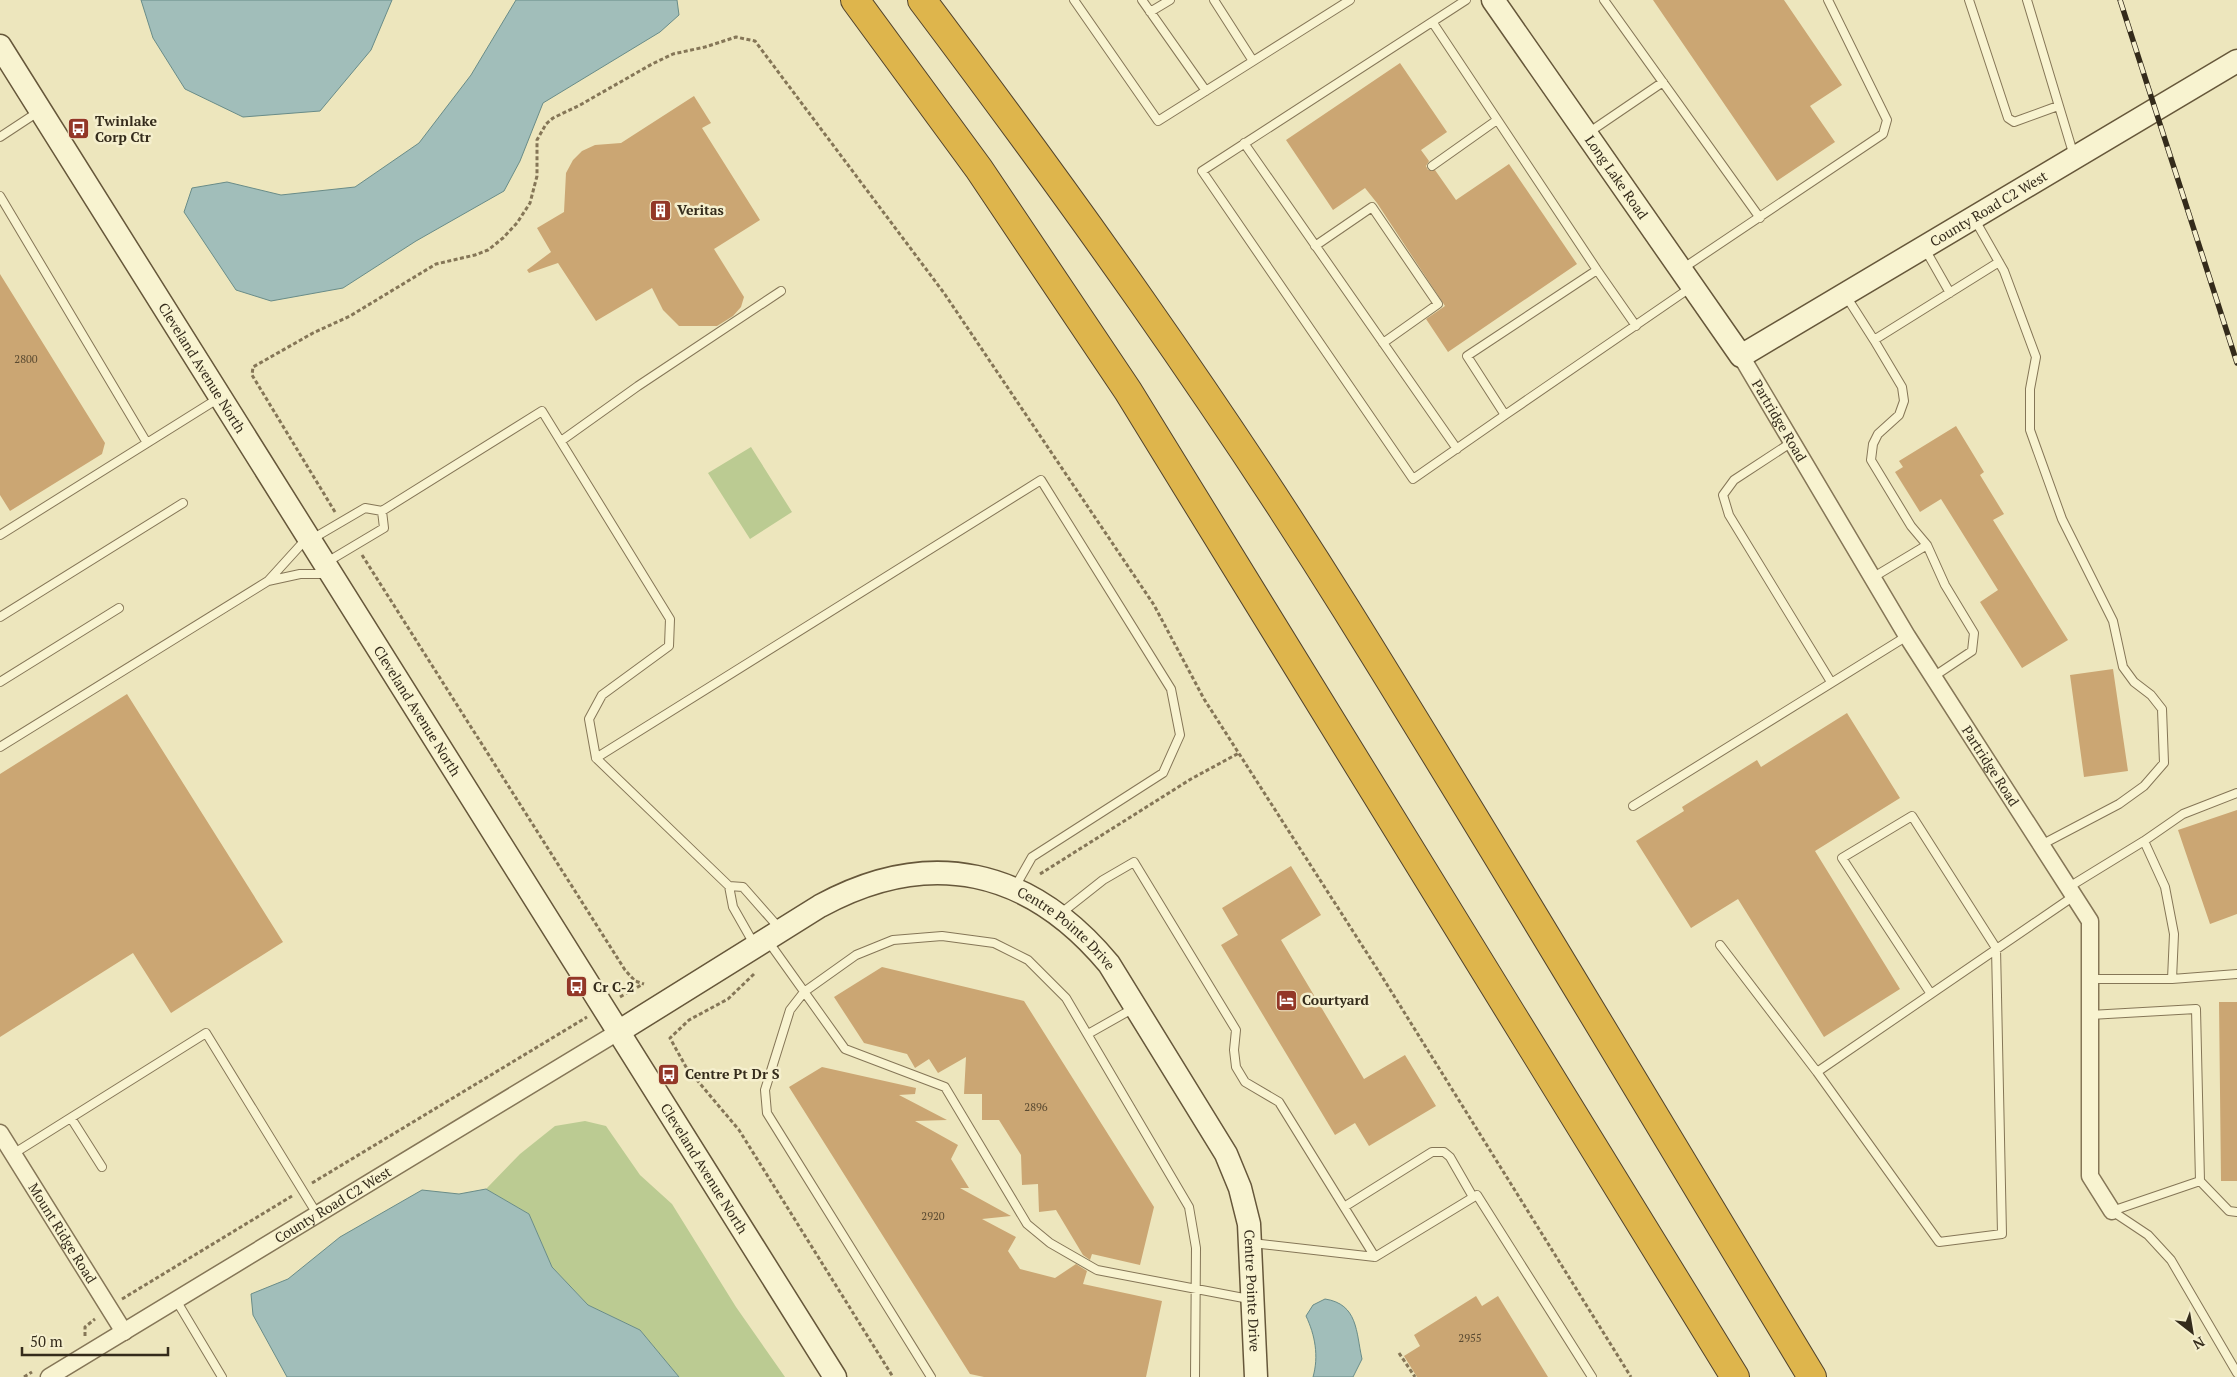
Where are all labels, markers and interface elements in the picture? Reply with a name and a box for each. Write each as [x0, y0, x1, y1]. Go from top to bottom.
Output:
place label: Twinlake Corp Ctr [95, 111, 157, 146]
bus stop icon: Twinlake Corp Ctr [67, 117, 91, 141]
street label: Long Lake Road [1581, 131, 1653, 223]
street label: County Road C2 West [1926, 166, 2051, 251]
building icon: Veritas [649, 198, 673, 222]
place label: Veritas [677, 200, 724, 219]
street label: Cleveland Avenue North [154, 299, 250, 436]
house number: 2800 [14, 352, 38, 366]
street label: Partridge Road [1748, 376, 1812, 465]
street label: Cleveland Avenue North [370, 642, 466, 780]
street label: Partridge Road [1958, 722, 2024, 810]
street label: Centre Pointe Drive [1014, 882, 1120, 973]
bus stop icon: Cr C-2 [565, 975, 589, 999]
place label: Cr C-2 [593, 977, 635, 996]
hotel icon: Courtyard [1274, 988, 1298, 1012]
place label: Courtyard [1302, 990, 1370, 1009]
bus stop icon: Centre Pt Dr S [657, 1062, 681, 1086]
place label: Centre Pt Dr S [685, 1064, 780, 1083]
street label: Cleveland Avenue North [656, 1099, 753, 1237]
house number: 2896 [1024, 1100, 1048, 1114]
street label: County Road C2 West [271, 1161, 395, 1247]
street label: Mount Ridge Road [24, 1179, 101, 1287]
house number: 2920 [921, 1209, 945, 1223]
street label: Centre Pointe Drive [1240, 1229, 1265, 1352]
north arrow [2167, 1307, 2217, 1357]
scale bar [22, 1324, 169, 1356]
text: 50 m [30, 1331, 63, 1351]
house number: 2955 [1458, 1331, 1482, 1345]
text: N [2189, 1333, 2208, 1355]

